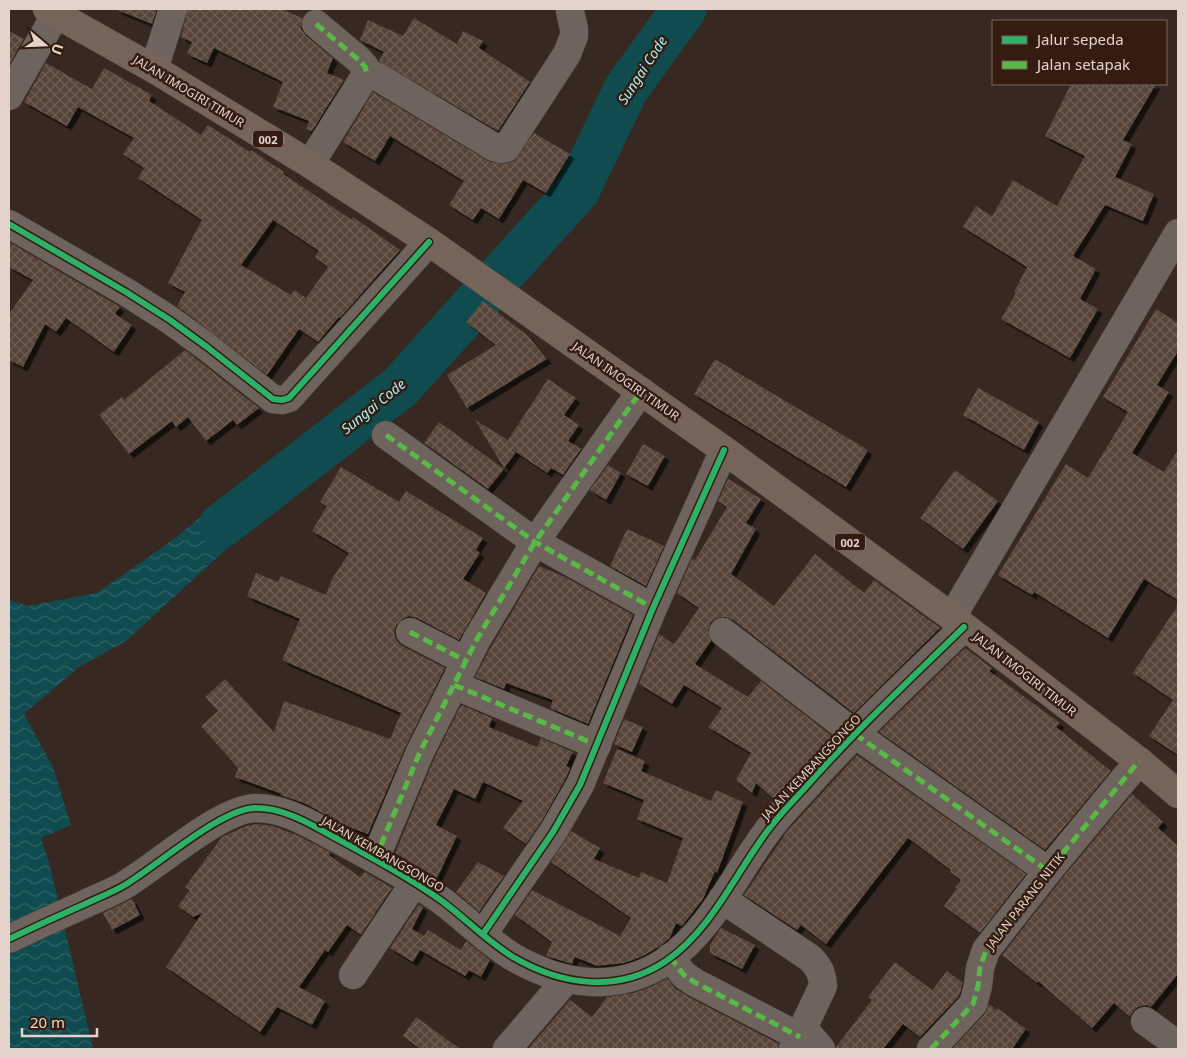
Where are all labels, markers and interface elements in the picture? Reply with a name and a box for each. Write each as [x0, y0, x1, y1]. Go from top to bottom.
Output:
north arrow [20, 20, 70, 70]
legend [992, 20, 1167, 85]
text: Jalur sepeda [1035, 29, 1124, 49]
water label: Sungai Code [613, 32, 671, 108]
text: U [47, 41, 68, 57]
street label: JALAN IMOGIRI TIMUR [129, 51, 248, 131]
text: Jalan setapak [1035, 54, 1130, 74]
road number: 002 [253, 130, 283, 148]
street label: JALAN IMOGIRI TIMUR [568, 337, 683, 425]
water label: Sungai Code [337, 374, 409, 438]
road number: 002 [835, 534, 865, 550]
street label: JALAN IMOGIRI TIMUR [969, 628, 1081, 720]
street label: JALAN KEMBANGSONGO [757, 711, 864, 824]
street label: JALAN KEMBANGSONGO [318, 811, 447, 896]
street label: JALAN PARANG NITIK [981, 848, 1069, 954]
scale bar [22, 1006, 98, 1038]
text: 20 m [30, 1012, 65, 1032]

